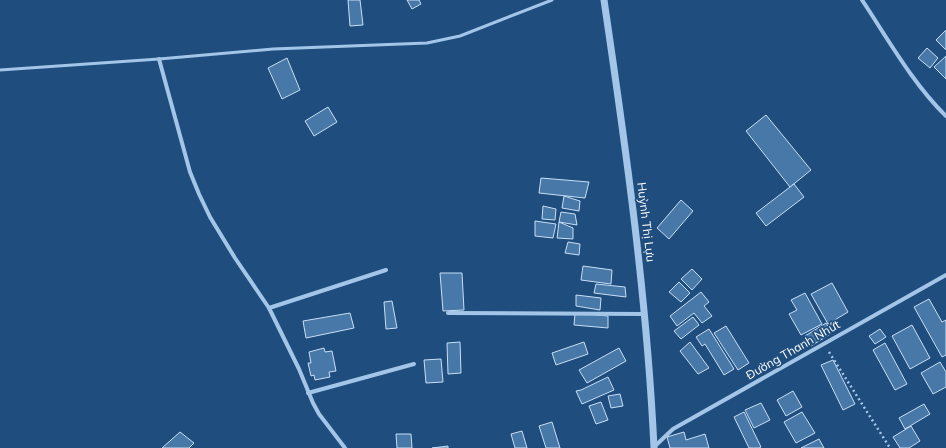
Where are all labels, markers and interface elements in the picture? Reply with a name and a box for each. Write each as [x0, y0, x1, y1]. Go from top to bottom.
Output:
street label: Huỳnh Thị Lựu [634, 181, 659, 263]
street label: Đường Thanh Nhứt [743, 317, 842, 383]

